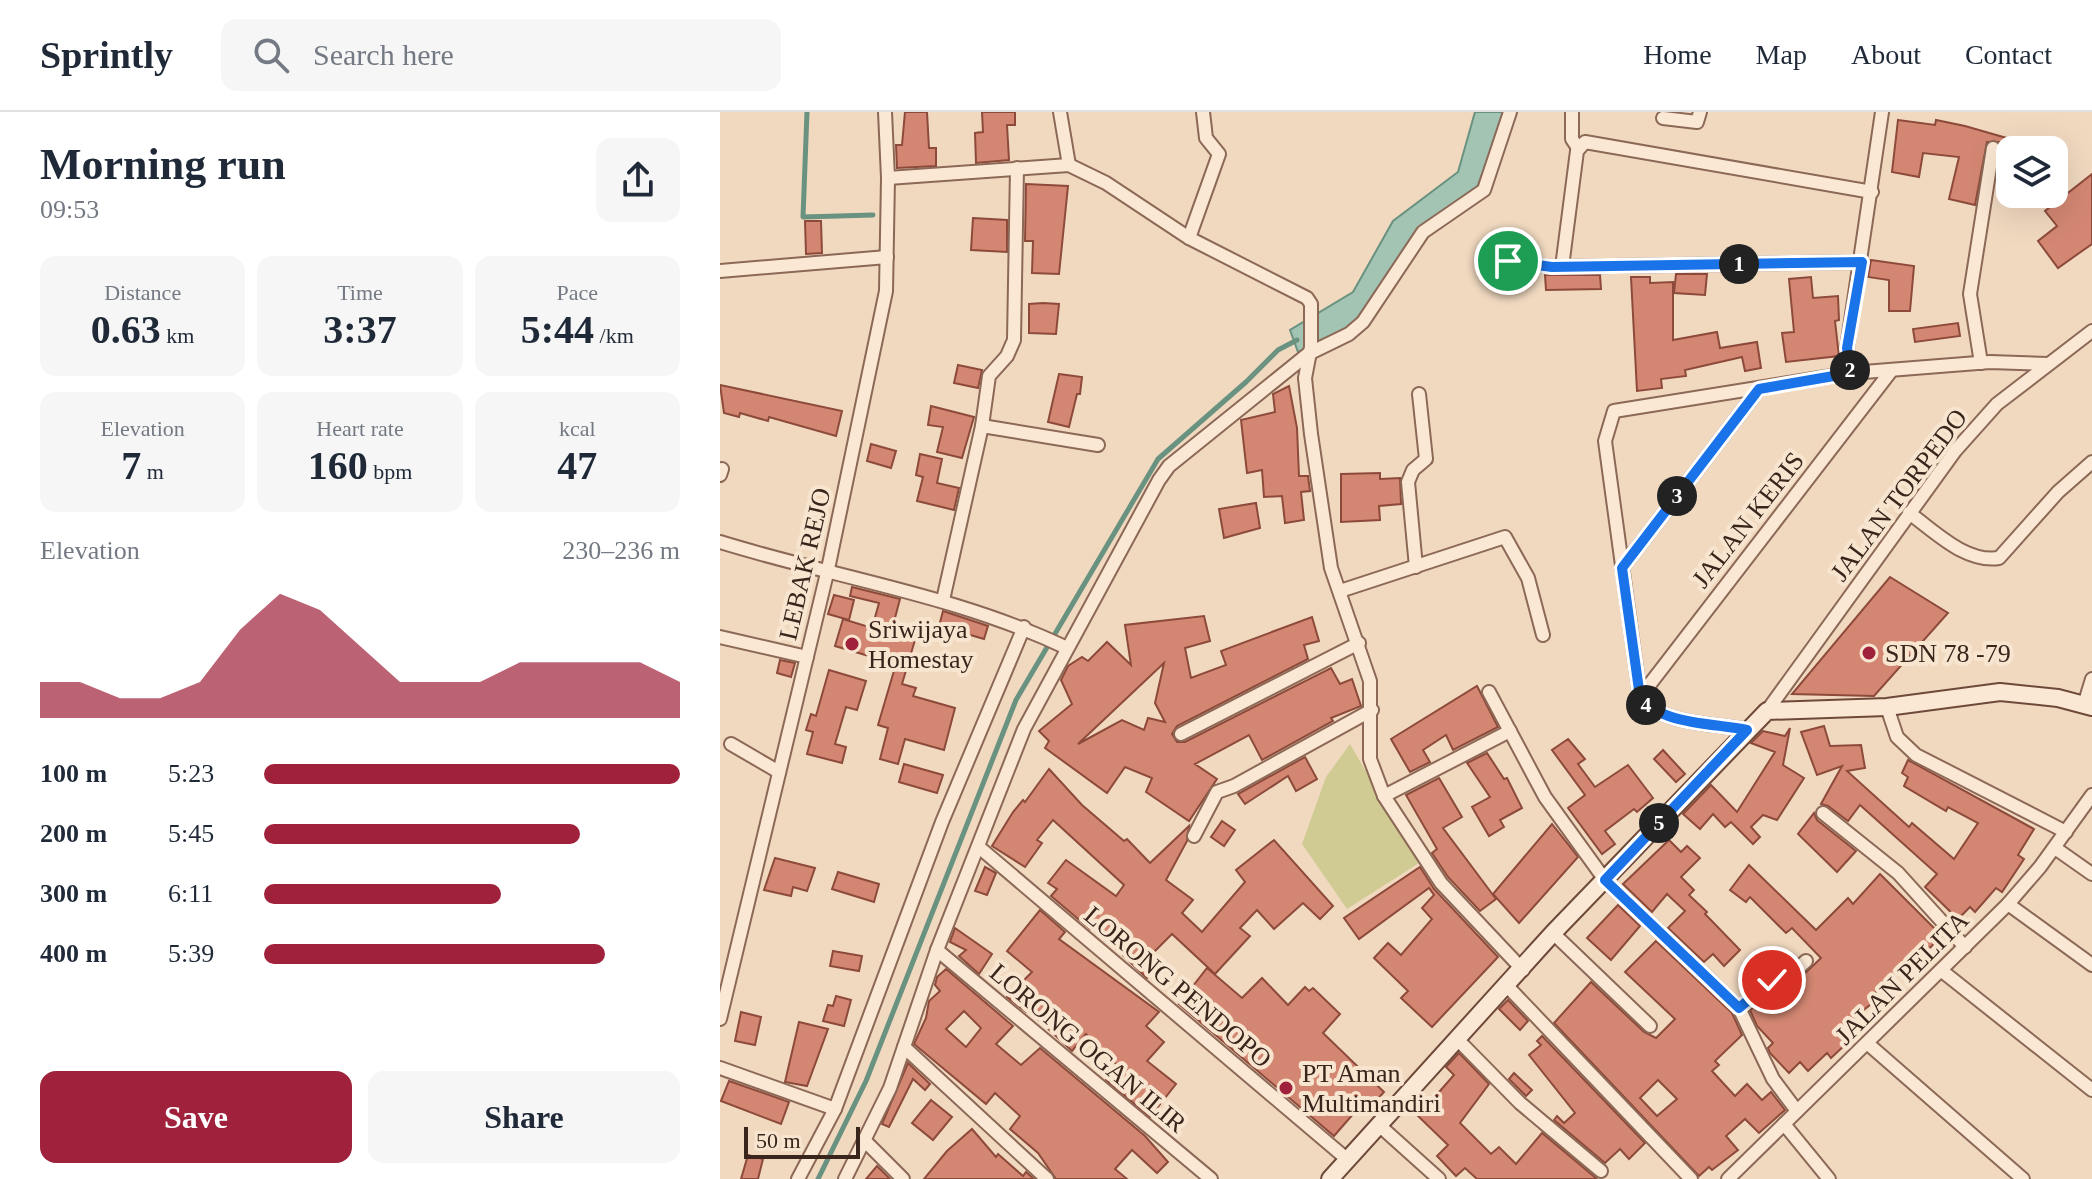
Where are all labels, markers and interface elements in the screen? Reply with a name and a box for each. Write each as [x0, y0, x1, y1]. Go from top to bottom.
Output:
search box [221, 19, 781, 91]
icon: search [249, 33, 293, 77]
text: Sprintly [40, 34, 173, 76]
text: Search here [313, 38, 454, 71]
text: Home [1643, 39, 1712, 70]
text: Map [1756, 39, 1807, 70]
text: About [1851, 39, 1921, 70]
text: Contact [1965, 39, 2052, 70]
map controls [1996, 136, 2068, 208]
button: layers [1996, 136, 2068, 208]
button: share [596, 138, 680, 222]
text: Morning run [40, 140, 286, 189]
text: 09:53 [40, 195, 99, 224]
pin [1474, 227, 1542, 295]
icon: arrive [1486, 239, 1530, 283]
pin: 1 [1719, 244, 1759, 284]
text: 1 [1734, 251, 1745, 276]
text: Distance [104, 280, 181, 305]
text: Time [337, 280, 383, 305]
text: Pace [557, 280, 598, 305]
text: 0.63 [91, 307, 161, 352]
text: 3:37 [323, 307, 397, 352]
text: 5:44 [521, 307, 594, 352]
text: km [161, 323, 194, 348]
text: /km [594, 323, 634, 348]
pin: 2 [1830, 350, 1870, 390]
text: 2 [1845, 357, 1856, 382]
street label: JALAN TORPEDO [1825, 403, 1973, 587]
text: Elevation [101, 416, 185, 441]
text: Heart rate [316, 416, 404, 441]
text: kcal [559, 416, 596, 441]
text: 7 [121, 443, 141, 488]
text: 160 [308, 443, 368, 488]
text: 47 [557, 443, 597, 488]
street label: JALAN KERIS [1686, 446, 1810, 594]
text: m [141, 459, 164, 484]
text: bpm [368, 459, 412, 484]
pin: 3 [1657, 476, 1697, 516]
text: 3 [1672, 483, 1683, 508]
street label: LEBAK REJO [773, 485, 837, 643]
text: Elevation [40, 536, 140, 565]
text: 230–236 m [562, 536, 680, 565]
place label: Sriwijaya Homestay [868, 615, 973, 674]
marker: Sriwijaya Homestay [843, 635, 861, 653]
place label: SDN 78 -79 [1885, 639, 2011, 668]
marker: SDN 78 -79 [1860, 644, 1878, 662]
pin: 4 [1626, 685, 1666, 725]
text: 4 [1641, 692, 1652, 717]
text: 100 m [40, 759, 107, 788]
text: 5:23 [168, 759, 214, 788]
pin: 5 [1639, 803, 1679, 843]
text: 5 [1654, 810, 1665, 835]
text: 200 m [40, 819, 107, 848]
text: 5:45 [168, 819, 214, 848]
text: 300 m [40, 879, 107, 908]
text: 6:11 [168, 879, 213, 908]
street label: LORONG PENDOPO [1079, 900, 1277, 1074]
street label: JALAN PELITA [1829, 905, 1975, 1051]
text: 400 m [40, 939, 107, 968]
text: 5:39 [168, 939, 214, 968]
pin [1738, 946, 1806, 1014]
street label: LORONG OGAN ILIR [984, 958, 1192, 1139]
icon: check [1750, 958, 1794, 1002]
place label: PT Aman Multimandiri [1302, 1059, 1441, 1118]
button: Save [40, 1071, 352, 1163]
button: Share [368, 1071, 680, 1163]
marker: PT Aman Multimandiri [1277, 1079, 1295, 1097]
scale bar [744, 1123, 860, 1159]
text: 50 m [756, 1128, 801, 1153]

